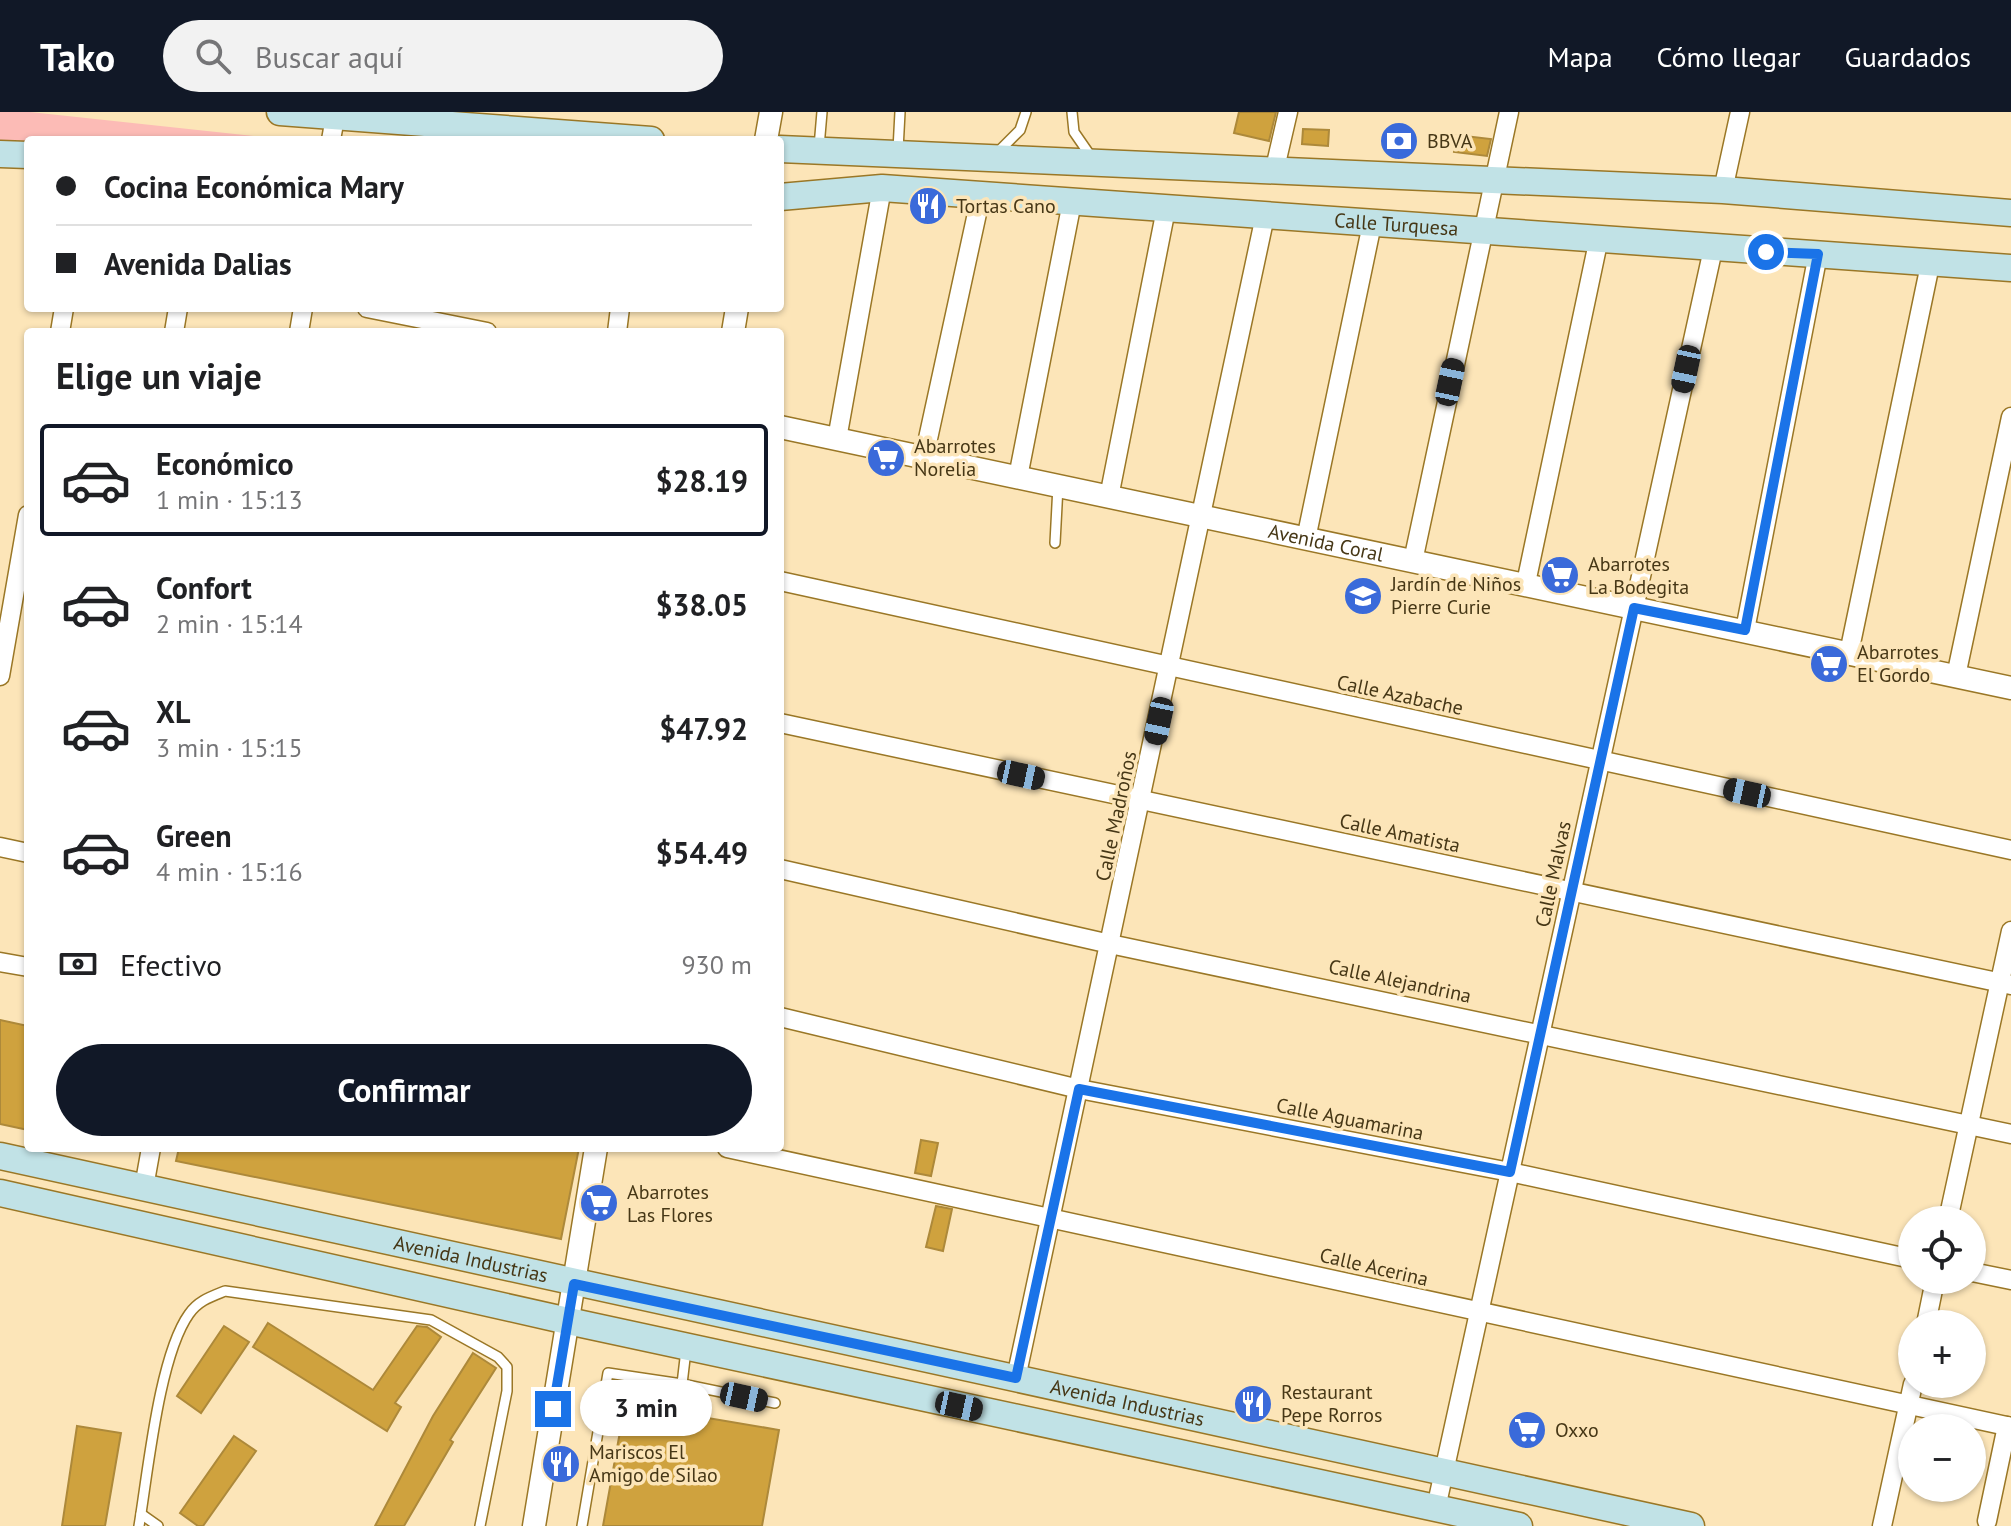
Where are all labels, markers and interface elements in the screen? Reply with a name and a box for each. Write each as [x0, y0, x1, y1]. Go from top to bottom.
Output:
search box [163, 20, 723, 92]
text: Tako [40, 32, 115, 81]
icon: search [191, 34, 235, 78]
text: Buscar aquí [255, 37, 403, 76]
text: Mapa [1548, 38, 1613, 75]
text: Cómo llegar [1657, 38, 1801, 75]
text: Guardados [1845, 38, 1971, 75]
bank icon: BBVA [1378, 120, 1420, 162]
place label: BBVA [1427, 128, 1473, 154]
text: Cocina Económica Mary [104, 167, 404, 206]
restaurant icon: Tortas Cano [907, 185, 949, 227]
place label: Tortas Cano [956, 193, 1056, 219]
street label: Calle Turquesa [1333, 207, 1459, 242]
route start [1748, 234, 1784, 270]
text: Avenida Dalias [104, 244, 292, 283]
car [1669, 343, 1703, 395]
text: Elige un viaje [56, 352, 262, 399]
car [1433, 356, 1467, 408]
place label: Abarrotes Norelia [914, 433, 996, 482]
supermarket icon: Abarrotes Norelia [865, 437, 907, 479]
icon: car [60, 444, 132, 516]
text: Económico [156, 444, 294, 483]
text: $28.19 [656, 461, 748, 500]
text: 1 min · 15:13 [156, 483, 303, 516]
street label: Avenida Coral [1266, 518, 1386, 568]
place label: Abarrotes La Bodegita [1588, 551, 1689, 600]
supermarket icon: Abarrotes La Bodegita [1539, 554, 1581, 596]
icon: car [60, 568, 132, 640]
text: Confort [156, 568, 252, 607]
place label: Jardín de Niños Pierre Curie [1390, 571, 1521, 620]
school or university icon: Jardín de Niños Pierre Curie [1342, 575, 1384, 617]
text: $38.05 [656, 585, 748, 624]
text: 2 min · 15:14 [156, 607, 303, 640]
place label: Abarrotes El Gordo [1857, 639, 1939, 688]
supermarket icon: Abarrotes El Gordo [1808, 643, 1850, 685]
street label: Calle Azabache [1334, 669, 1466, 721]
icon: car [60, 692, 132, 764]
text: XL [156, 692, 190, 731]
car [1142, 695, 1176, 747]
text: $47.92 [659, 709, 748, 748]
text: 3 min · 15:15 [156, 731, 303, 764]
street label: Calle Madroños [1090, 749, 1142, 883]
car [995, 758, 1047, 792]
car [1721, 776, 1773, 810]
street label: Calle Amatista [1337, 808, 1463, 858]
icon: car [60, 816, 132, 888]
text: Green [156, 816, 231, 855]
street label: Calle Malvas [1529, 819, 1577, 929]
text: $54.49 [656, 833, 748, 872]
text: 4 min · 15:16 [156, 855, 303, 888]
icon: cash [56, 942, 100, 986]
text: Efectivo [120, 945, 222, 984]
text: 930 m [681, 948, 752, 981]
street label: Calle Alejandrina [1326, 953, 1474, 1009]
button: Confirmar [56, 1044, 752, 1136]
street label: Calle Aguamarina [1274, 1092, 1426, 1146]
place label: Abarrotes Las Flores [627, 1179, 713, 1228]
supermarket icon: Abarrotes Las Flores [578, 1182, 620, 1224]
map controls [1898, 1206, 1986, 1502]
button: locate [1898, 1206, 1986, 1294]
street label: Avenida Industrias [391, 1230, 550, 1289]
street label: Calle Acerina [1317, 1242, 1431, 1292]
button: + [1898, 1310, 1986, 1398]
street label: Avenida Industrias [1048, 1373, 1207, 1432]
place label: Restaurant Pepe Rorros [1281, 1379, 1382, 1428]
car [718, 1380, 770, 1414]
callout: 3 min [581, 1381, 713, 1437]
restaurant icon: Restaurant Pepe Rorros [1232, 1383, 1274, 1425]
car [933, 1389, 985, 1423]
route end [535, 1391, 571, 1427]
text: 3 min [614, 1391, 678, 1424]
supermarket icon: Oxxo [1506, 1409, 1548, 1451]
button: − [1898, 1414, 1986, 1502]
place label: Oxxo [1555, 1417, 1599, 1443]
place label: Mariscos El Amigo de Silao [589, 1439, 718, 1488]
restaurant icon: Mariscos El Amigo de Silao [540, 1443, 582, 1485]

